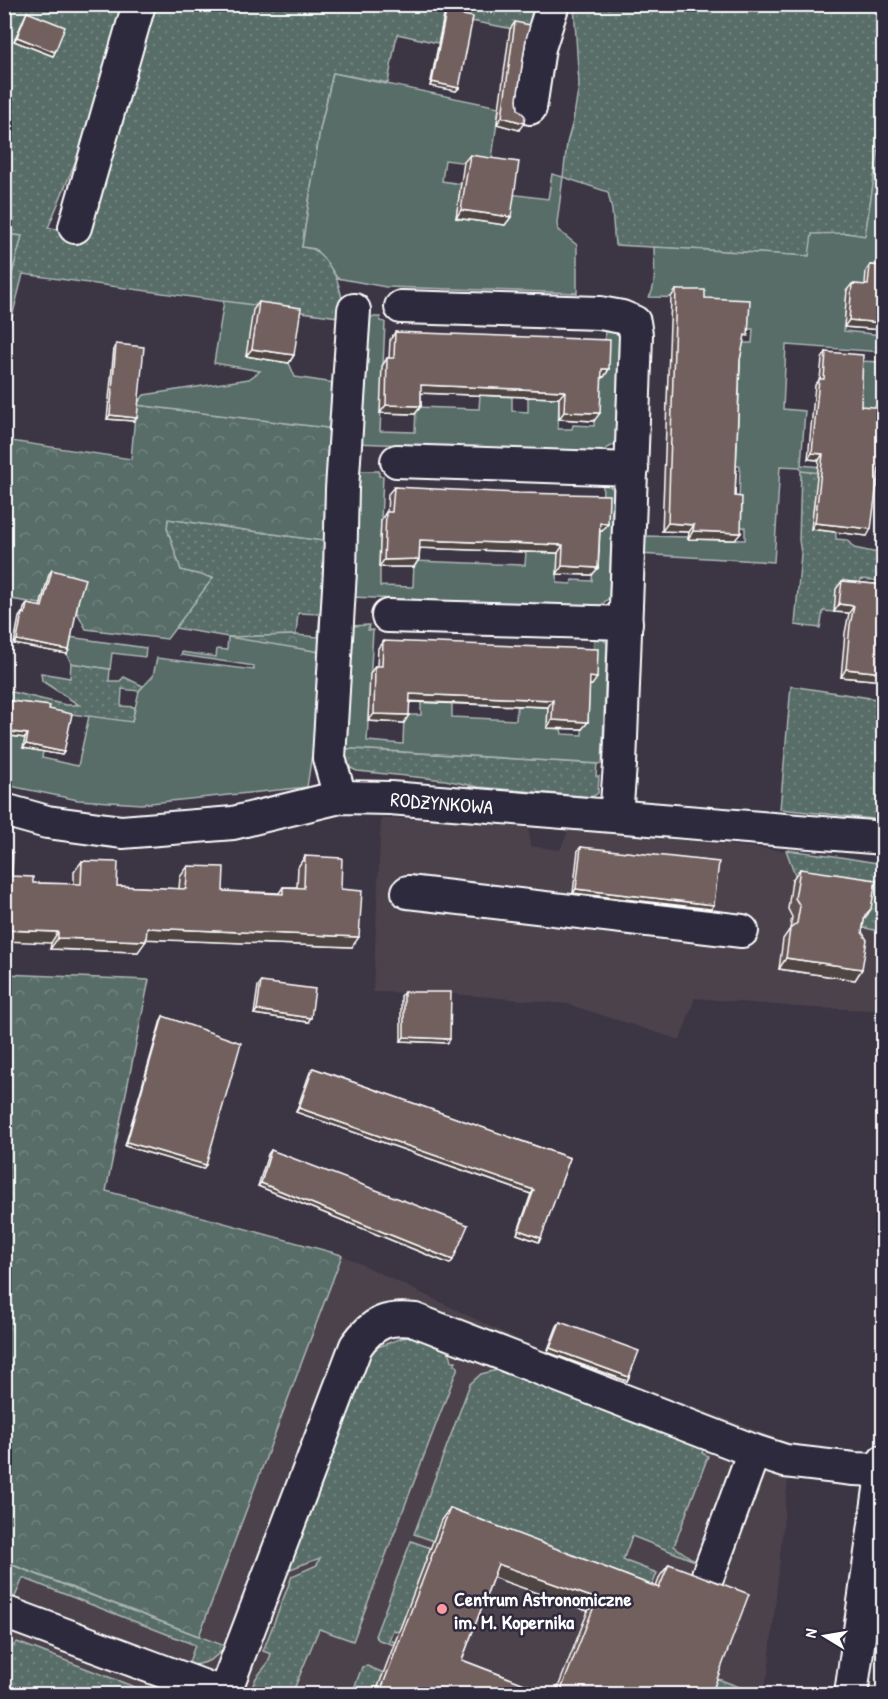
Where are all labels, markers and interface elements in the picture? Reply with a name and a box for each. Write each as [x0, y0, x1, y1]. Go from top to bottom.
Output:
street label: RODZYNKOWA [390, 785, 495, 820]
place label: Centrum Astronomiczne im. M. Kopernika [454, 1585, 631, 1636]
marker: Centrum Astronomiczne im. M. Kopernika [435, 1602, 449, 1616]
north arrow [795, 1606, 855, 1666]
text: N [799, 1626, 822, 1639]

